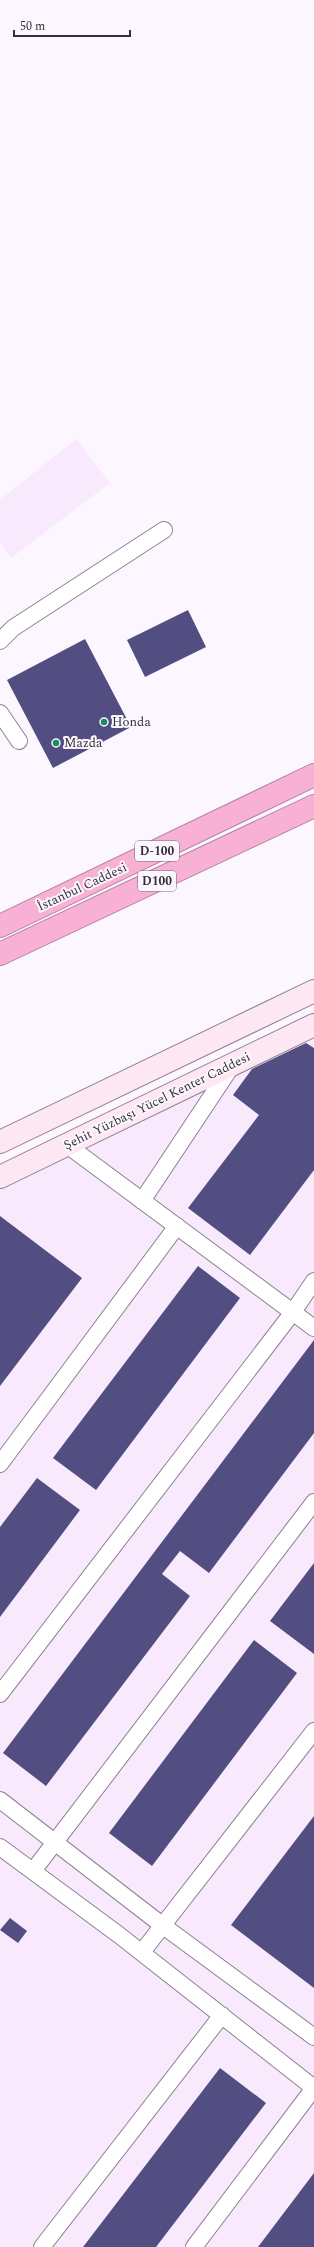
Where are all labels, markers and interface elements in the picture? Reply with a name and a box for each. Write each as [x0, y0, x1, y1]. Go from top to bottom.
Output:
scale bar [14, 12, 130, 38]
text: 50 m [20, 17, 45, 36]
place label: Honda [112, 712, 151, 732]
marker: Honda [99, 717, 109, 727]
place label: Mazda [64, 733, 103, 753]
marker: Mazda [51, 738, 61, 748]
road number: D-100 [135, 841, 179, 861]
street label: İstanbul Caddesi [34, 857, 130, 917]
road number: D100 [138, 871, 176, 891]
street label: Şehit Yüzbaşı Yücel Kenter Caddesi [60, 1047, 254, 1155]

